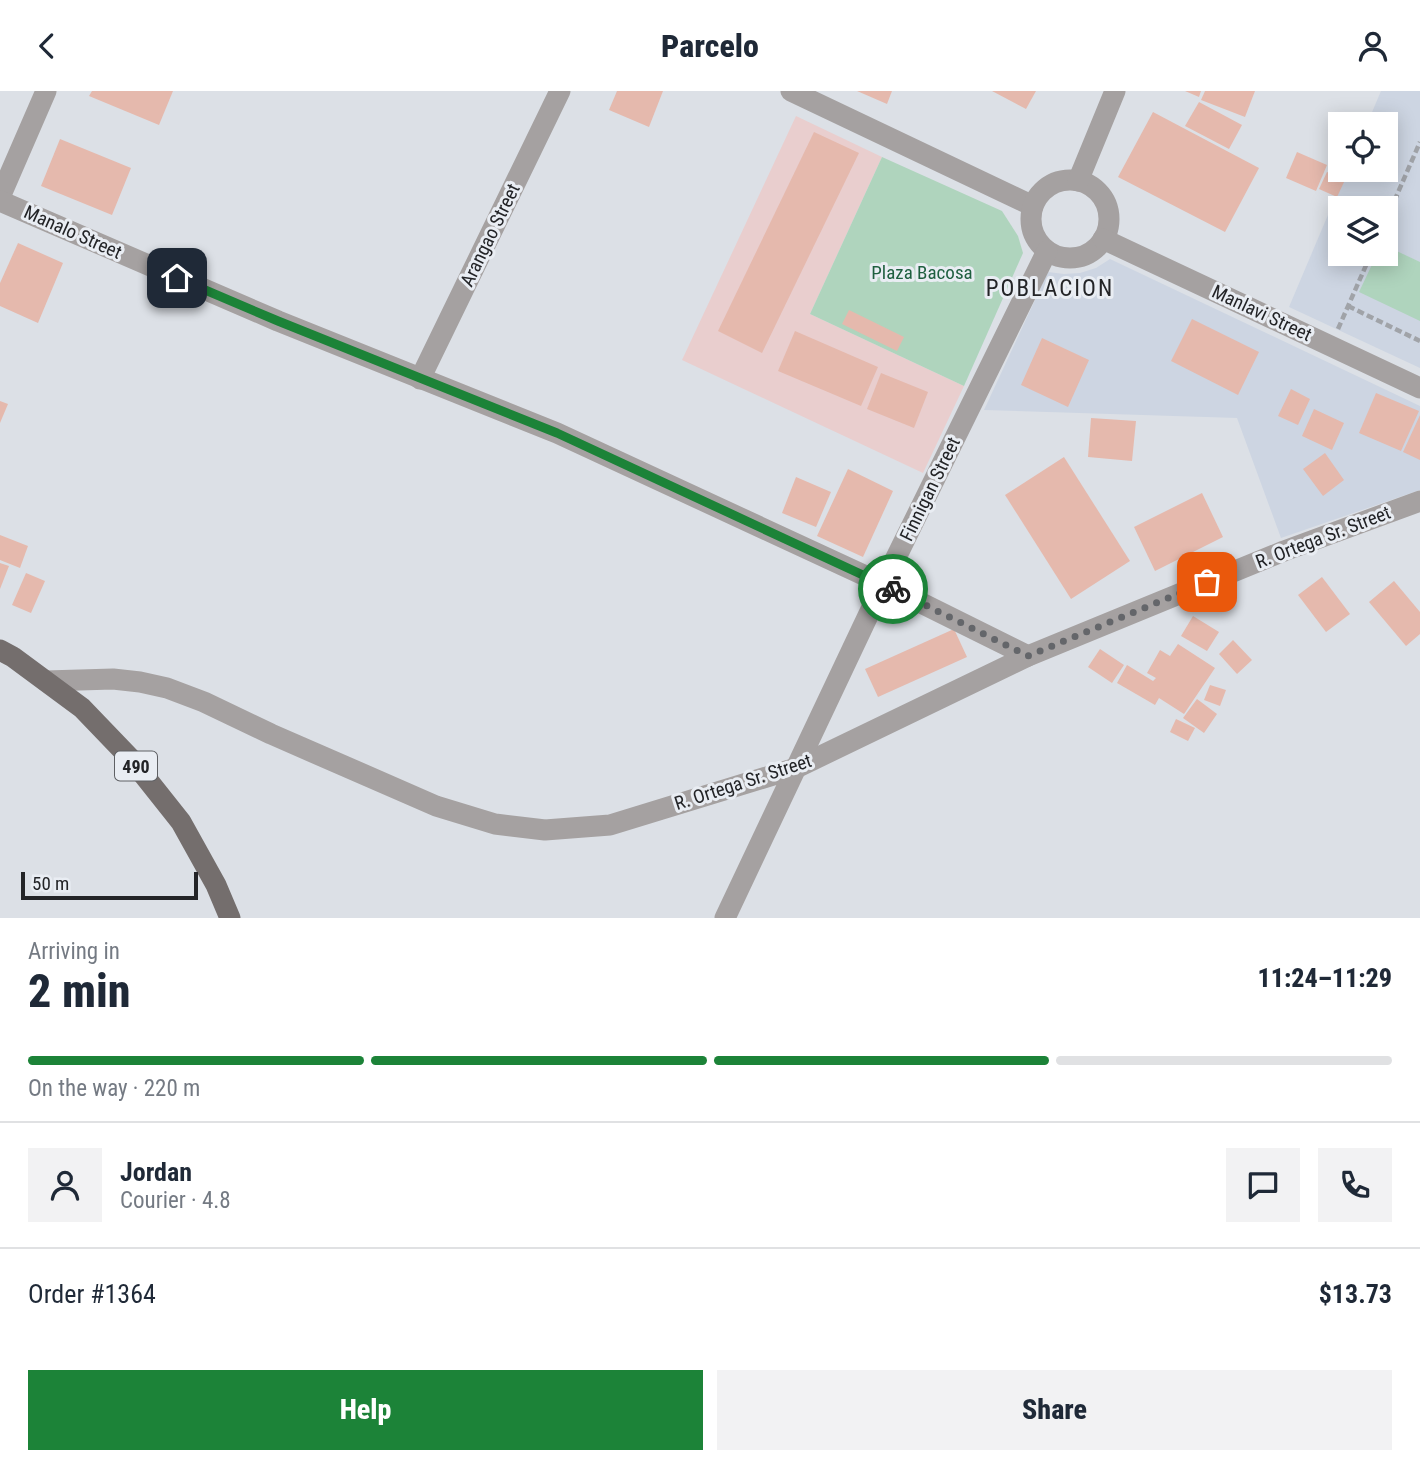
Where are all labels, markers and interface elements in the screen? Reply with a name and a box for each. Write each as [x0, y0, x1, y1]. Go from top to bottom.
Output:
icon: back [28, 27, 66, 65]
text: Parcelo [661, 27, 759, 65]
icon: person [1354, 27, 1392, 65]
map controls [1328, 112, 1398, 266]
button: locate [1328, 112, 1398, 182]
street label: Arangao Street [455, 180, 525, 290]
button: layers [1328, 196, 1398, 266]
street label: Manalo Street [21, 200, 125, 264]
pin [147, 248, 207, 308]
icon: home [158, 259, 196, 297]
park label: Plaza Bacosa [871, 261, 973, 284]
district label: POBLACION [986, 275, 1114, 302]
street label: Manlavi Street [1208, 280, 1316, 346]
street label: Finnigan Street [895, 433, 965, 545]
street label: R. Ortega Sr. Street [1252, 501, 1394, 573]
pin [1177, 552, 1237, 612]
courier [858, 554, 928, 624]
icon: bag [1188, 563, 1226, 601]
icon: bike [874, 570, 912, 608]
street label: R. Ortega Sr. Street [671, 749, 815, 815]
road number: 490 [115, 751, 157, 781]
scale bar [21, 869, 198, 901]
text: 50 m [32, 872, 69, 895]
text: Arriving in [28, 938, 120, 965]
text: 11:24–11:29 [1258, 963, 1392, 993]
text: 2 min [28, 964, 131, 1018]
text: On the way · 220 m [28, 1075, 200, 1102]
button: person [28, 1148, 102, 1222]
button: chat [1226, 1148, 1300, 1222]
button: phone [1318, 1148, 1392, 1222]
text: Jordan [120, 1157, 192, 1187]
text: Courier · 4.8 [120, 1187, 231, 1214]
text: Order #1364 [28, 1279, 156, 1309]
text: $13.73 [1319, 1279, 1392, 1309]
button: Help [28, 1370, 703, 1450]
button: Share [717, 1370, 1392, 1450]

